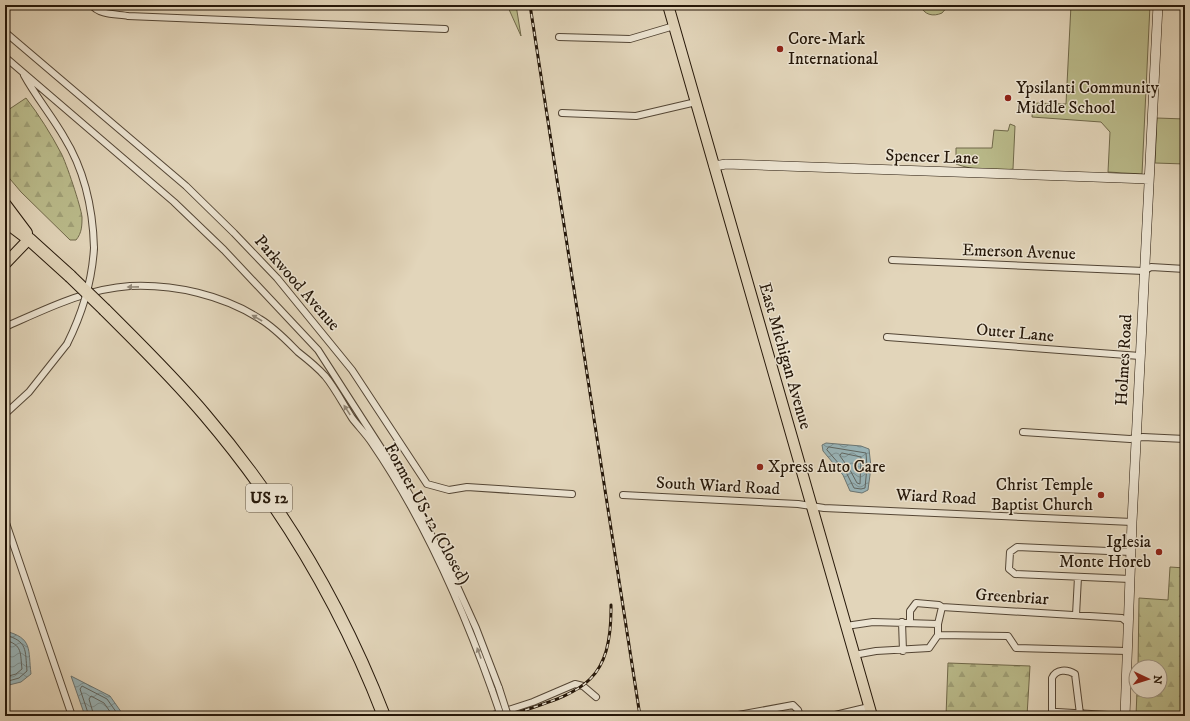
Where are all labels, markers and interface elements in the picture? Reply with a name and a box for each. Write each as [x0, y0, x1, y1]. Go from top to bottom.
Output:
place label: Core-Mark International [788, 28, 878, 70]
marker: Core-Mark International [775, 44, 785, 54]
place label: Ypsilanti Community Middle School [1016, 77, 1160, 119]
marker: Ypsilanti Community Middle School [1003, 93, 1013, 103]
street label: Spencer Lane [885, 144, 979, 170]
street label: Parkwood Avenue [249, 230, 345, 336]
street label: Emerson Avenue [962, 239, 1076, 265]
street label: East Michigan Avenue [754, 280, 816, 432]
one-way arrow [126, 284, 139, 290]
street label: Holmes Road [1111, 313, 1137, 406]
one-way arrow [251, 314, 263, 321]
street label: Outer Lane [975, 319, 1055, 347]
one-way arrow [343, 404, 351, 415]
street label: Former US-12 (Closed) [379, 439, 475, 589]
place label: Xpress Auto Care [768, 456, 885, 478]
marker: Xpress Auto Care [755, 462, 765, 472]
street label: South Wiard Road [655, 472, 781, 500]
place label: Christ Temple Baptist Church [991, 474, 1093, 516]
road number: US 12 [246, 484, 292, 512]
street label: Wiard Road [894, 484, 977, 510]
marker: Christ Temple Baptist Church [1096, 490, 1106, 500]
place label: Iglesia Monte Horeb [1059, 531, 1152, 573]
marker: Iglesia Monte Horeb [1154, 547, 1164, 557]
street label: Greenbriar [975, 583, 1050, 611]
one-way arrow [476, 647, 482, 659]
north arrow [1128, 659, 1168, 699]
text: N [1150, 675, 1164, 685]

